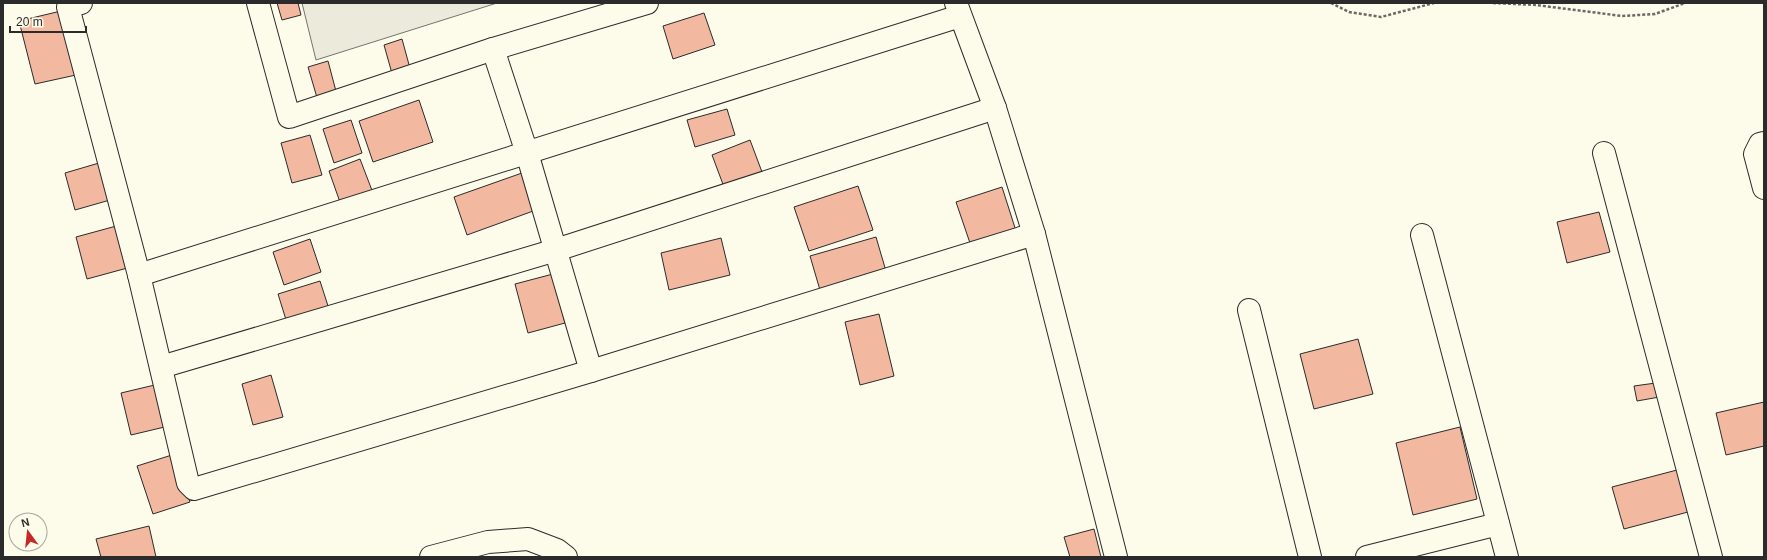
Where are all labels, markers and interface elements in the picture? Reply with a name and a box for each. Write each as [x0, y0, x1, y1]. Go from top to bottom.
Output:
scale bar [10, 8, 86, 34]
text: 20 m [16, 15, 43, 29]
north arrow [8, 512, 48, 552]
text: N [20, 516, 31, 529]

